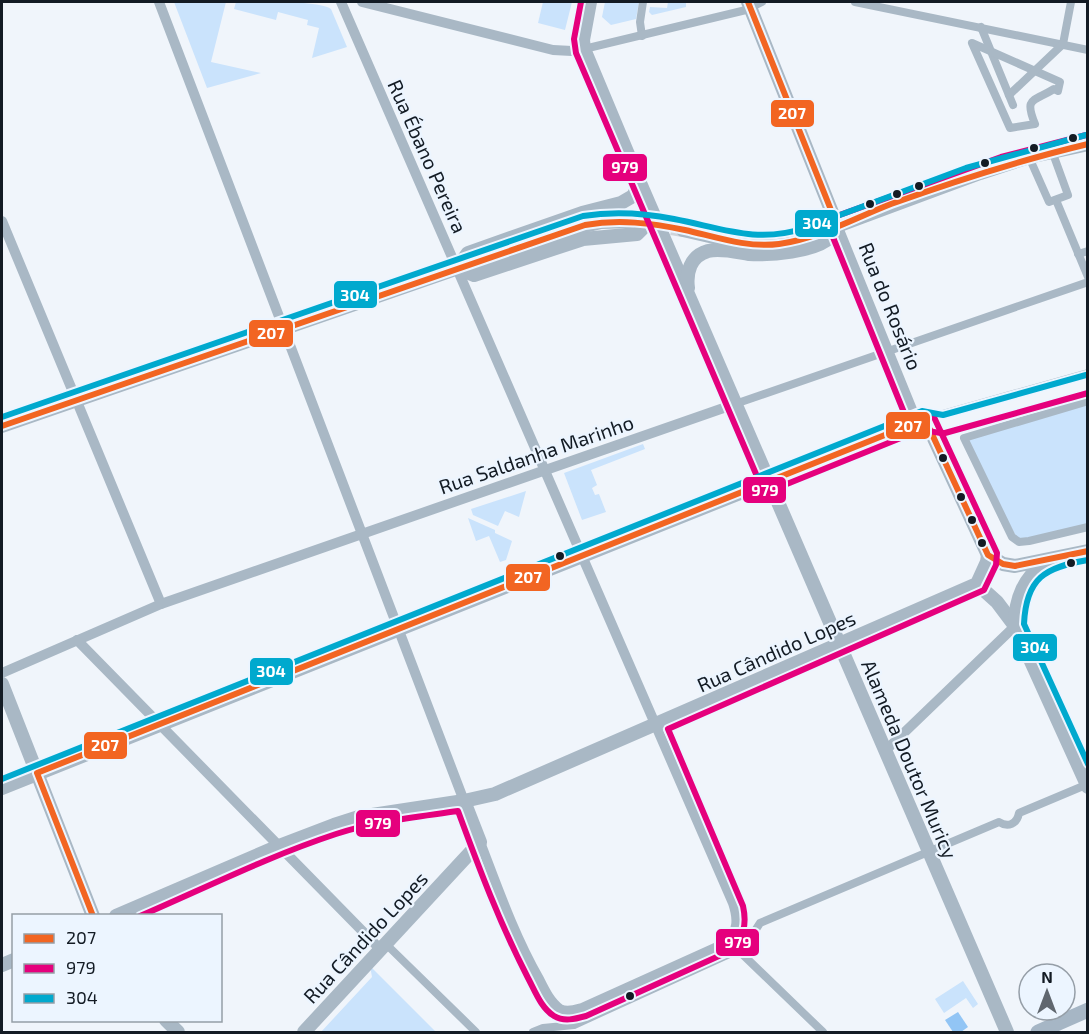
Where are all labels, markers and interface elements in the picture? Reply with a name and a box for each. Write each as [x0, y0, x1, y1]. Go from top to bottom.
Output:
street label: Rua Ébano Pereira [383, 76, 473, 236]
line badge: 207 [770, 99, 815, 128]
text: 207 [778, 103, 806, 122]
unlabelled marker [1067, 132, 1079, 144]
unlabelled marker [1028, 142, 1040, 154]
line badge: 979 [602, 153, 648, 182]
text: 979 [611, 157, 639, 176]
unlabelled marker [979, 157, 991, 169]
unlabelled marker [913, 180, 925, 192]
unlabelled marker [891, 188, 903, 200]
unlabelled marker [864, 198, 876, 210]
line badge: 304 [794, 209, 839, 238]
text: 304 [802, 213, 832, 232]
street label: Rua do Rosário [854, 239, 928, 373]
line badge: 304 [333, 280, 378, 309]
text: 304 [340, 285, 370, 304]
line badge: 207 [248, 319, 294, 348]
text: 207 [257, 323, 285, 342]
street label: Rua Saldanha Marinho [435, 409, 637, 499]
line badge: 207 [885, 411, 931, 440]
text: 207 [894, 416, 922, 435]
unlabelled marker [937, 452, 949, 464]
line badge: 979 [742, 476, 787, 504]
text: 979 [751, 480, 779, 499]
unlabelled marker [955, 491, 967, 503]
unlabelled marker [966, 514, 978, 526]
unlabelled marker [976, 537, 988, 549]
unlabelled marker [554, 550, 566, 562]
unlabelled marker [1065, 557, 1077, 569]
line badge: 207 [505, 563, 551, 592]
text: 207 [514, 567, 542, 586]
street label: Rua Cândido Lopes [693, 605, 859, 697]
line badge: 304 [1012, 633, 1058, 662]
text: 304 [1020, 637, 1050, 656]
street label: Alameda Doutor Muricy [857, 656, 963, 863]
line badge: 304 [249, 657, 294, 686]
text: 304 [256, 661, 286, 680]
line badge: 207 [83, 731, 128, 760]
text: 207 [91, 735, 119, 754]
line badge: 979 [355, 809, 401, 838]
text: 979 [364, 813, 392, 832]
street label: Rua Cândido Lopes [298, 866, 432, 1008]
legend [12, 914, 222, 1022]
text: 207 [66, 926, 96, 948]
line badge: 979 [715, 928, 760, 957]
text: 979 [724, 932, 752, 951]
text: 979 [66, 956, 96, 978]
north arrow [1017, 962, 1077, 1022]
text: N [1041, 967, 1053, 986]
text: 304 [66, 986, 98, 1008]
unlabelled marker [624, 990, 636, 1002]

